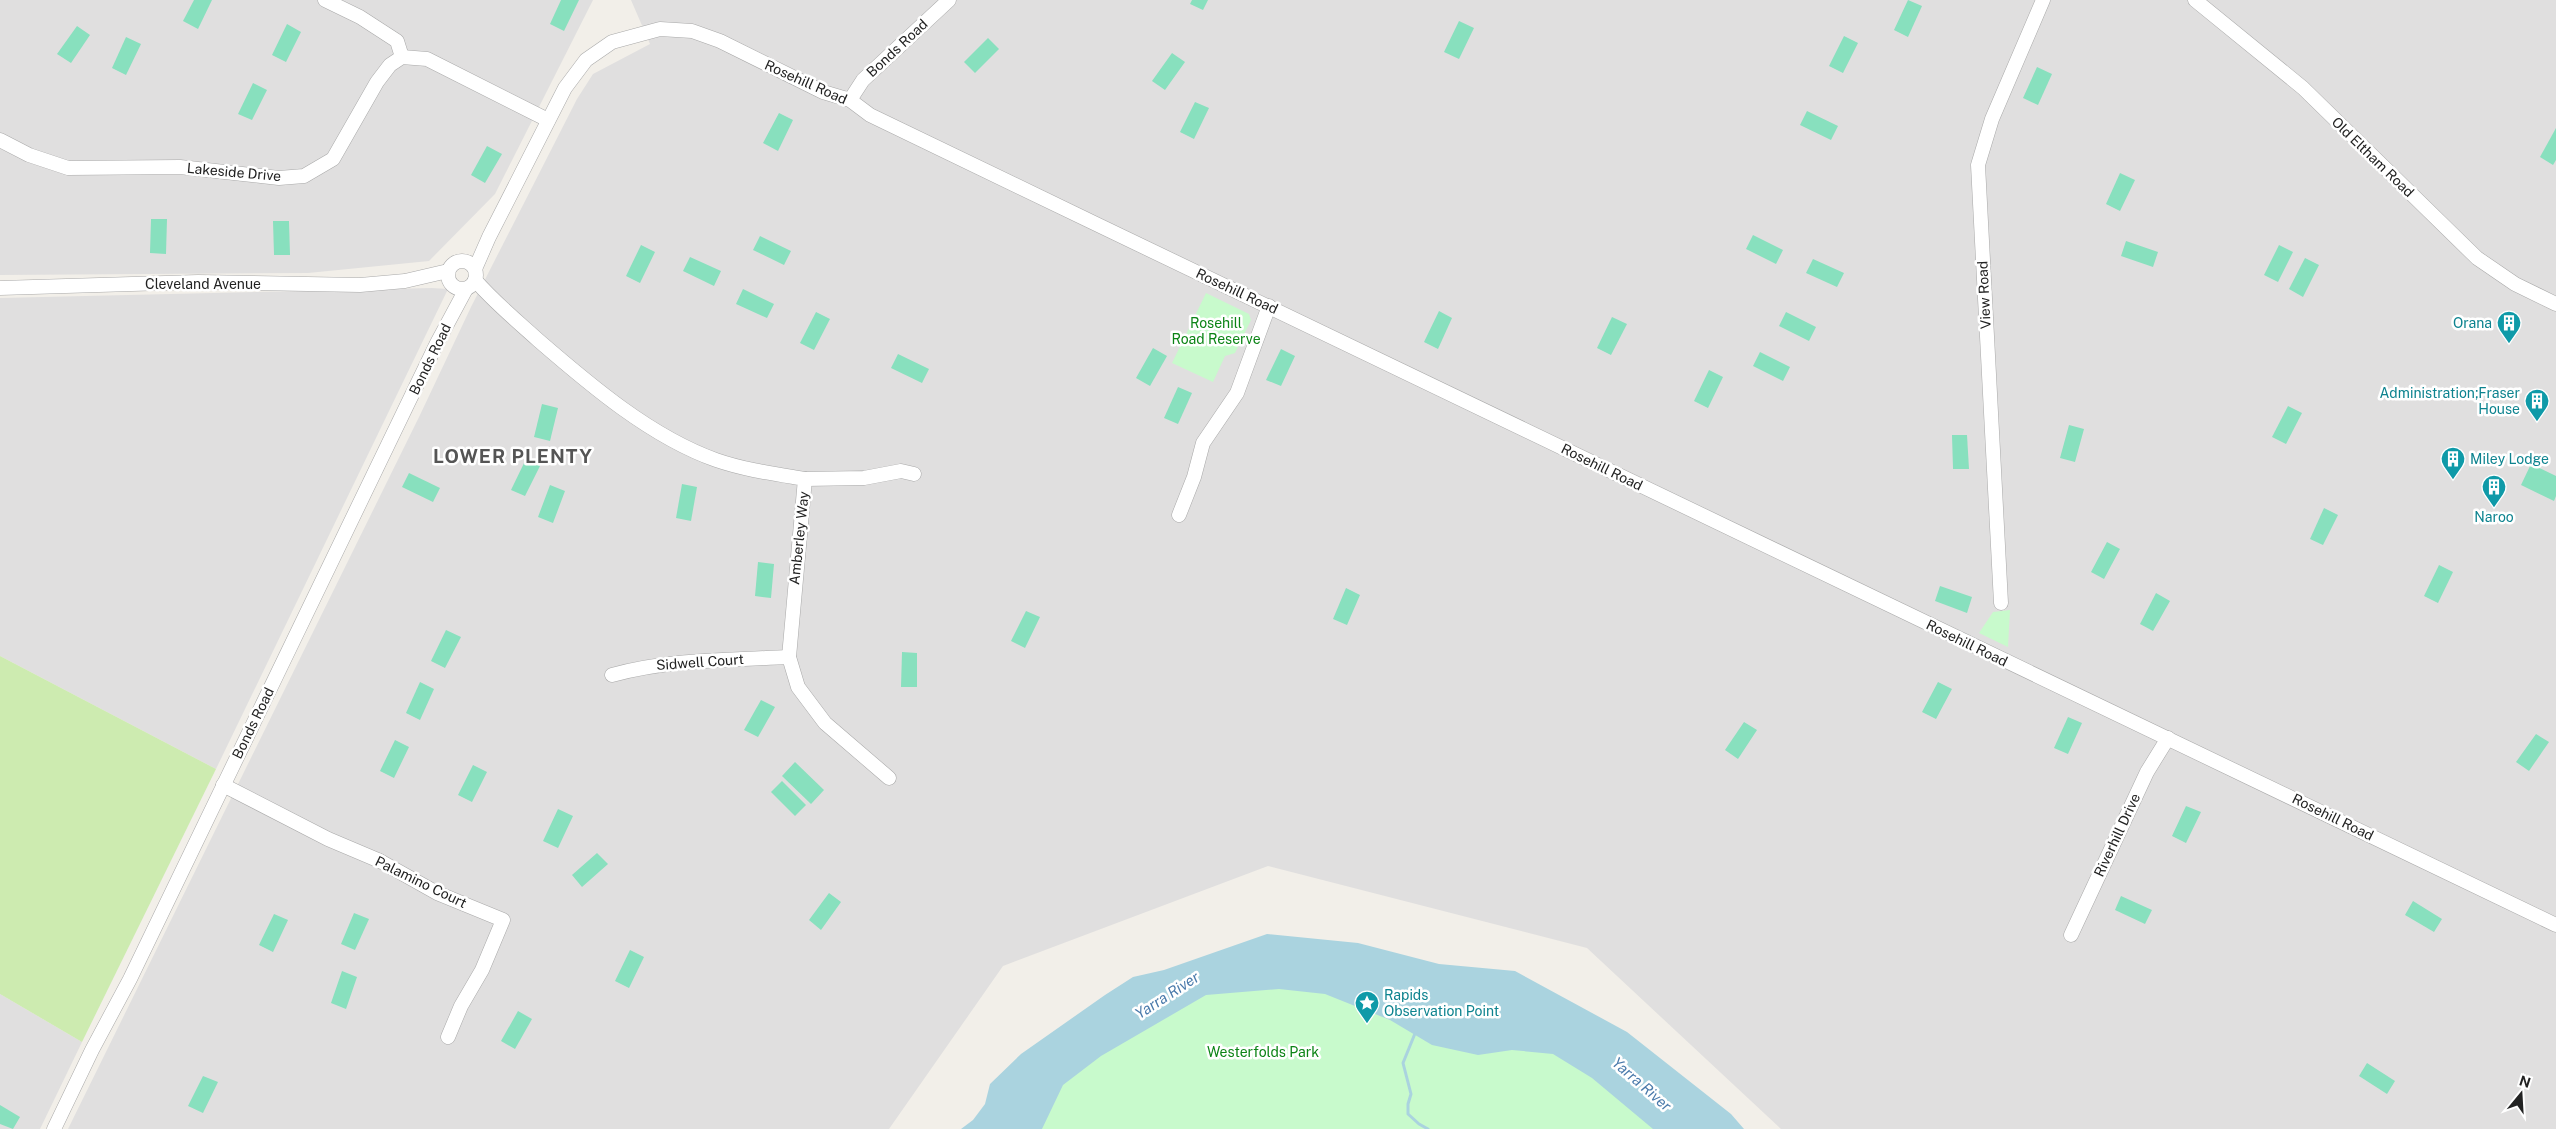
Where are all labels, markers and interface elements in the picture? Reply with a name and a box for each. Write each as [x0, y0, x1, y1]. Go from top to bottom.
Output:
street label: Bonds Road [863, 16, 931, 80]
street label: Rosehill Road [762, 57, 850, 107]
street label: Old Eltham Road [2329, 114, 2417, 200]
street label: Lakeside Drive [186, 160, 282, 184]
street label: View Road [1974, 261, 1994, 329]
street label: Rosehill Road [1193, 265, 1281, 317]
street label: Cleveland Avenue [145, 276, 261, 292]
building icon: Orana [2496, 310, 2522, 344]
park label: Rosehill Road Reserve [1171, 315, 1261, 347]
place label: Orana [2453, 315, 2492, 331]
street label: Bonds Road [406, 321, 454, 397]
place label: Administration;Fraser House [2380, 385, 2520, 417]
building icon: Administration;Fraser House [2524, 388, 2550, 422]
street label: Rosehill Road [1559, 440, 1645, 494]
district label: LOWER PLENTY [433, 445, 593, 467]
building icon: Miley Lodge [2440, 446, 2466, 480]
place label: Miley Lodge [2470, 451, 2549, 467]
building icon: Naroo [2481, 474, 2507, 508]
street label: Amberley Way [786, 490, 812, 585]
place label: Naroo [2474, 509, 2514, 525]
street label: Rosehill Road [1924, 616, 2010, 670]
street label: Sidwell Court [656, 651, 744, 673]
street label: Bonds Road [229, 685, 277, 761]
street label: Rosehill Road [2290, 790, 2376, 844]
street label: Riverhill Drive [2091, 791, 2143, 879]
street label: Palamino Court [373, 853, 469, 911]
water label: Yarra River [1132, 968, 1202, 1022]
place label: Rapids Observation Point [1384, 987, 1499, 1019]
place icon: Rapids Observation Point [1354, 990, 1380, 1024]
park label: Westerfolds Park [1207, 1044, 1319, 1060]
water label: Yarra River [1609, 1054, 1675, 1114]
north arrow [2496, 1069, 2546, 1119]
text: N [2517, 1072, 2533, 1091]

